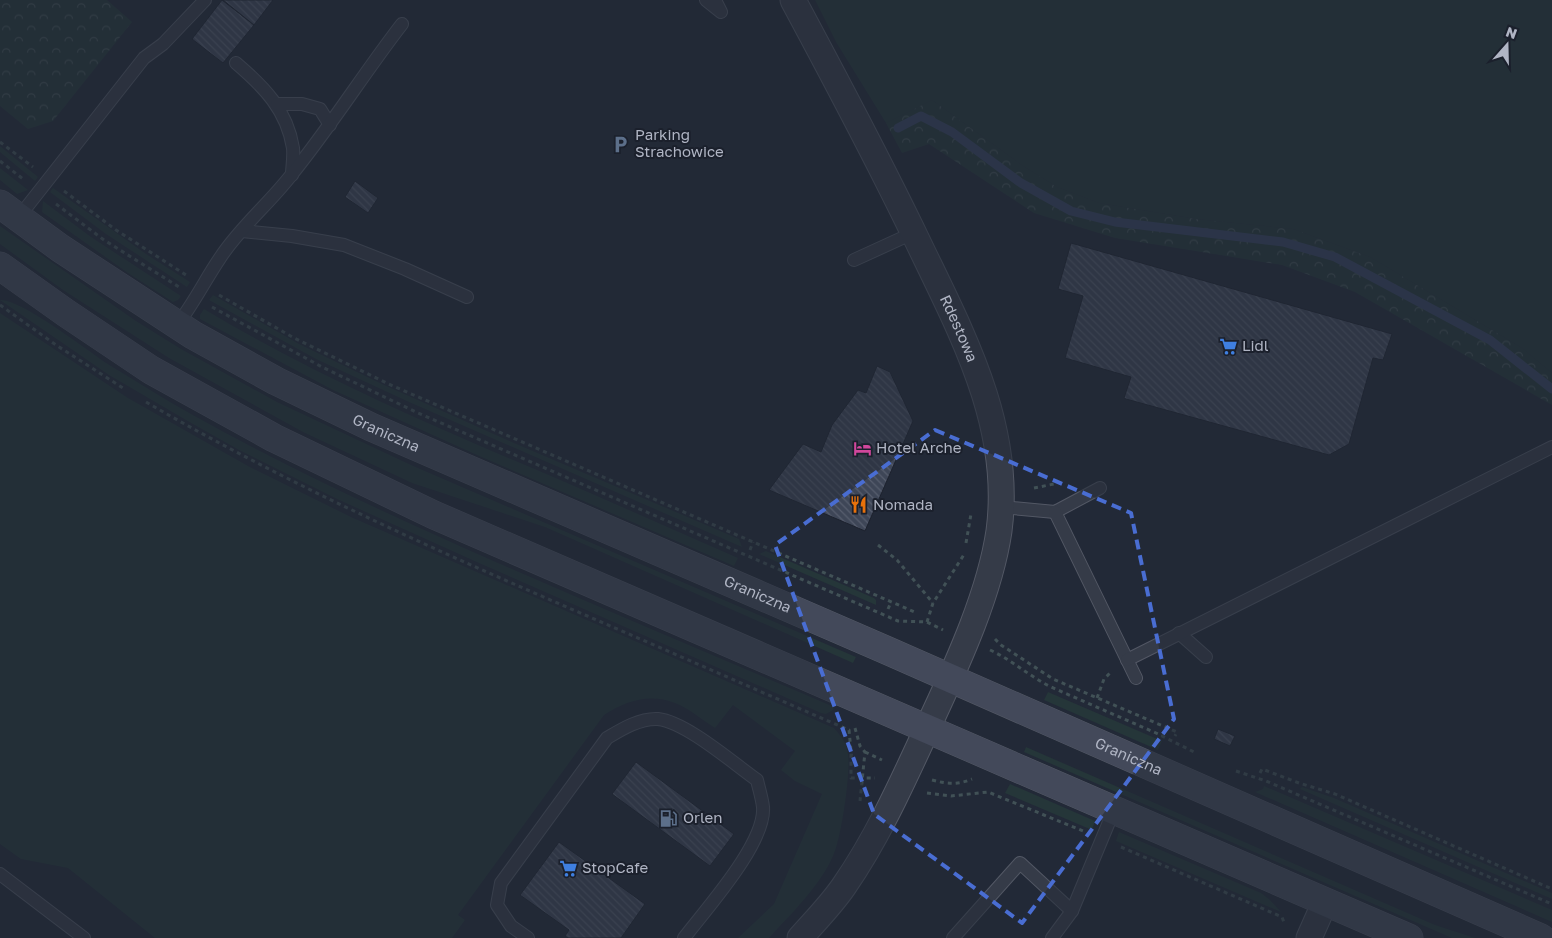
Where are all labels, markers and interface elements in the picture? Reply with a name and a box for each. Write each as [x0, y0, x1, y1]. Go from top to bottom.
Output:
north arrow [1482, 20, 1532, 70]
text: N [1504, 23, 1520, 42]
place label: Parking Strachowice [635, 125, 724, 160]
parking icon: Parking Strachowice [611, 134, 631, 154]
street label: Rdestowa [937, 292, 982, 364]
supermarket icon: Lidl [1218, 336, 1238, 356]
place label: Lidl [1242, 336, 1269, 354]
street label: Graniczna [350, 409, 423, 455]
hotel icon: Hotel Arche [852, 438, 872, 458]
place label: Hotel Arche [876, 438, 962, 456]
restaurant icon: Nomada [849, 495, 869, 515]
place label: Nomada [873, 495, 933, 513]
street label: Graniczna [722, 571, 794, 616]
street label: Graniczna [1093, 733, 1165, 778]
fuel station icon: Orlen [659, 808, 679, 828]
place label: Orlen [683, 808, 723, 826]
supermarket icon: StopCafe [558, 858, 578, 878]
place label: StopCafe [582, 858, 649, 876]

